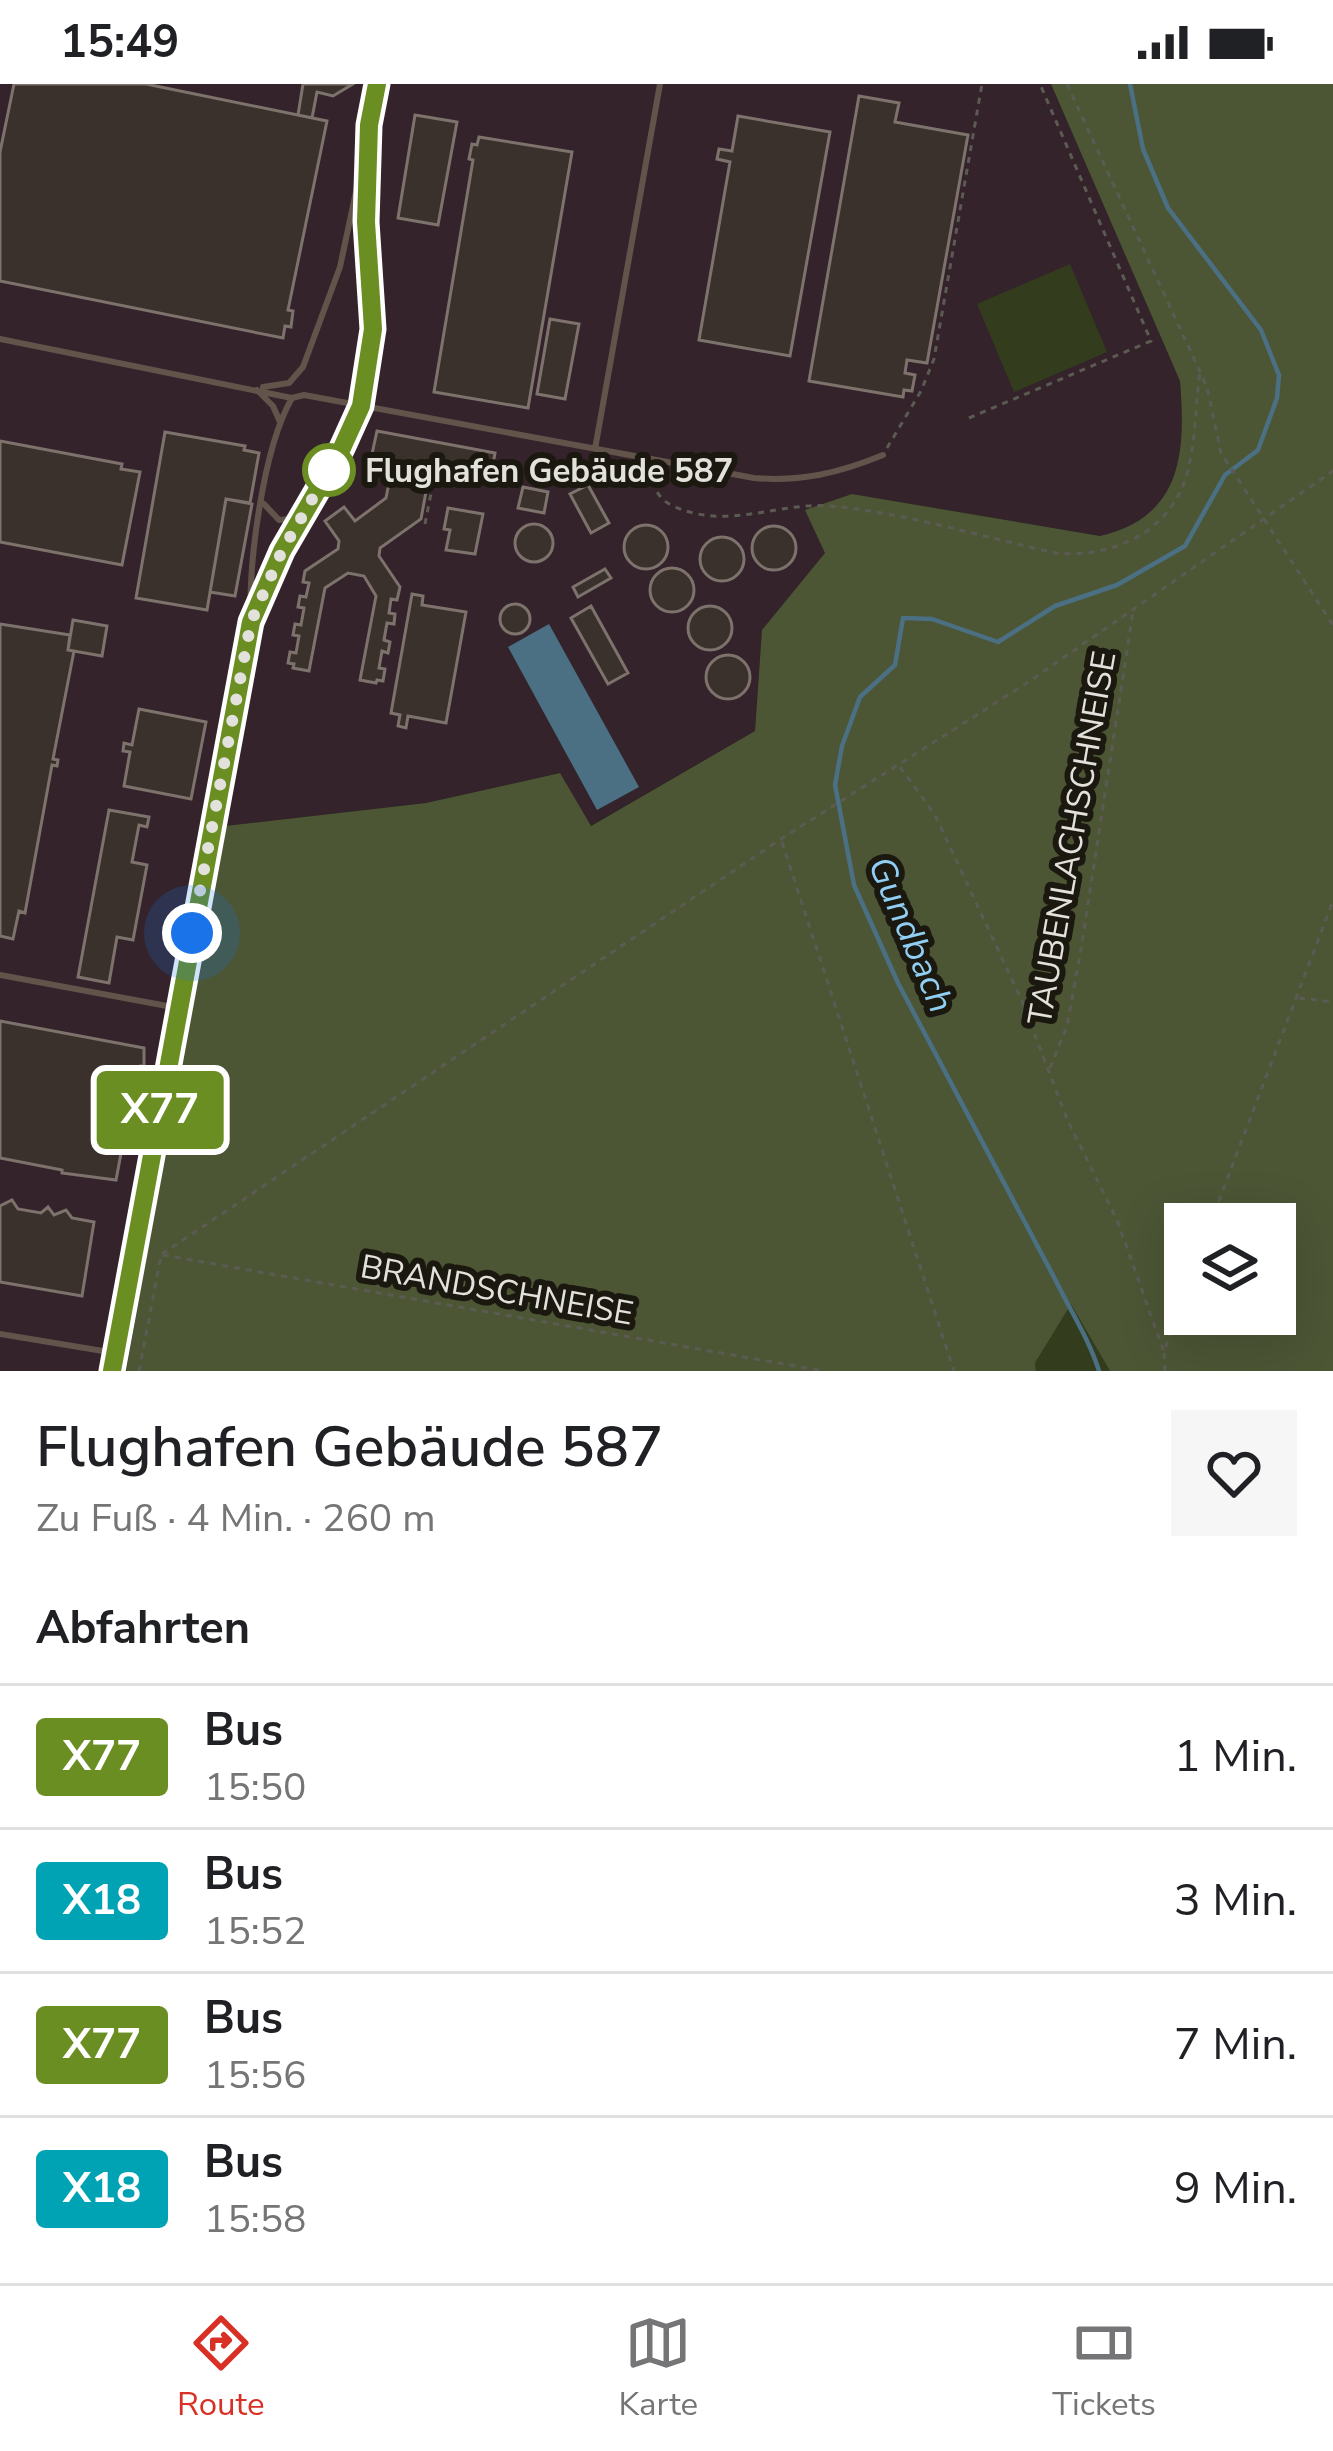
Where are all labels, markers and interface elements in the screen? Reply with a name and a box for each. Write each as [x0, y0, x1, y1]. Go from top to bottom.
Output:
text: 15:49 [60, 12, 179, 73]
marker: Flughafen Gebäude 587 [304, 445, 354, 495]
place label: Flughafen Gebäude 587 [365, 449, 733, 494]
street label: TAUBENLACHSCHNEISE [1017, 648, 1128, 1029]
water label: Gundbach [856, 849, 965, 1020]
your location [162, 903, 222, 963]
line badge: X77 [91, 1071, 229, 1149]
text: X77 [121, 1081, 199, 1138]
map controls [1164, 1203, 1296, 1335]
button: layers [1164, 1203, 1296, 1335]
street label: BRANDSCHNEISE [357, 1244, 637, 1337]
text: Flughafen Gebäude 587 [36, 1408, 663, 1486]
button: heart [1171, 1410, 1297, 1536]
text: Zu Fuß · 4 Min. · 260 m [36, 1492, 436, 1545]
text: Abfahrten [36, 1598, 250, 1659]
text: Bus [204, 1700, 283, 1761]
text: 1 Min. [1174, 1726, 1297, 1787]
text: X77 [63, 1728, 141, 1785]
text: 15:50 [204, 1761, 307, 1814]
text: Bus [204, 1844, 283, 1905]
text: 3 Min. [1174, 1870, 1297, 1931]
text: X18 [63, 1872, 141, 1929]
text: 15:52 [204, 1905, 307, 1958]
text: Bus [204, 1988, 283, 2049]
text: 7 Min. [1174, 2014, 1297, 2075]
text: X77 [63, 2016, 141, 2073]
text: 15:56 [204, 2049, 307, 2102]
text: Bus [204, 2132, 283, 2193]
text: 9 Min. [1174, 2158, 1297, 2219]
text: X18 [63, 2160, 141, 2217]
text: 15:58 [204, 2193, 307, 2246]
tab: Route [177, 2310, 264, 2427]
tab: Karte [618, 2310, 698, 2427]
tab: Tickets [1052, 2310, 1156, 2427]

